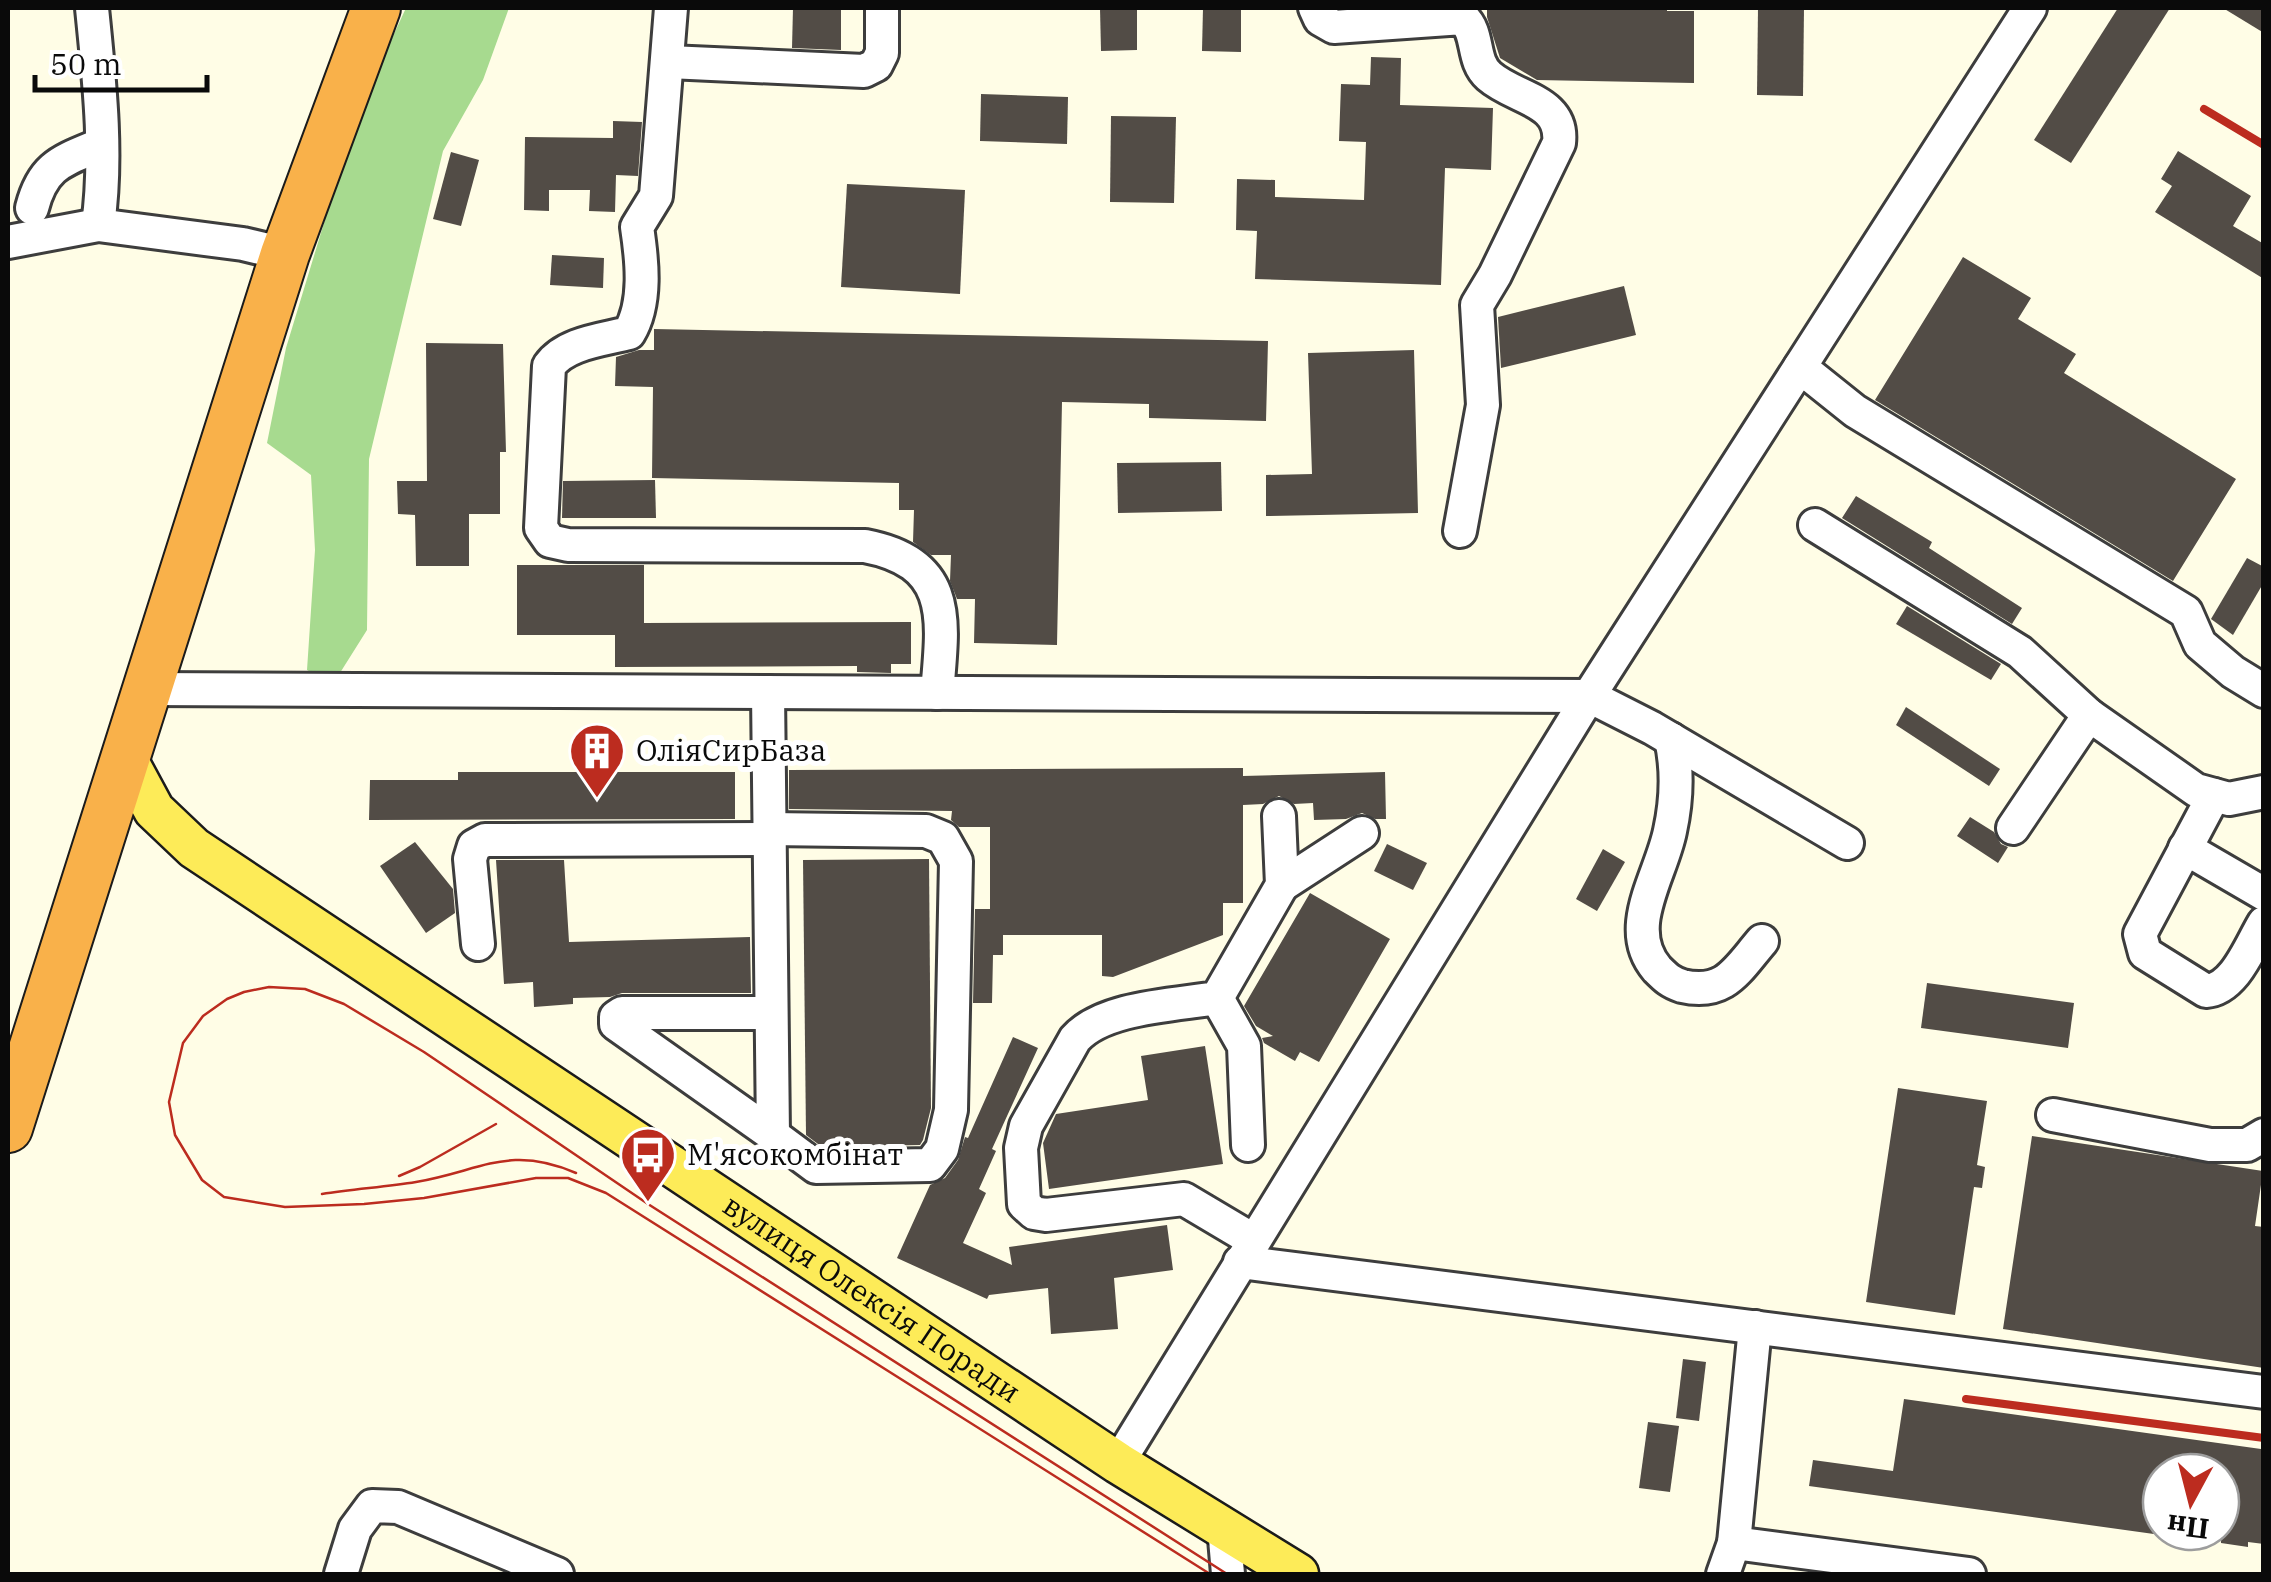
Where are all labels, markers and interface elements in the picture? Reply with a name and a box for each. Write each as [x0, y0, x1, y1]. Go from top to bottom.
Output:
scale bar [35, 30, 208, 92]
text: 50 m [50, 44, 122, 83]
building icon: ОліяСирБаза [567, 721, 627, 800]
place label: ОліяСирБаза [636, 730, 826, 769]
bus stop icon: М'ясокомбінат [618, 1125, 678, 1204]
place label: М'ясокомбінат [687, 1134, 903, 1173]
street label: вулиця Олексія Поради [716, 1185, 1028, 1411]
north arrow [2141, 1452, 2241, 1552]
text: Пн [2165, 1506, 2211, 1548]

